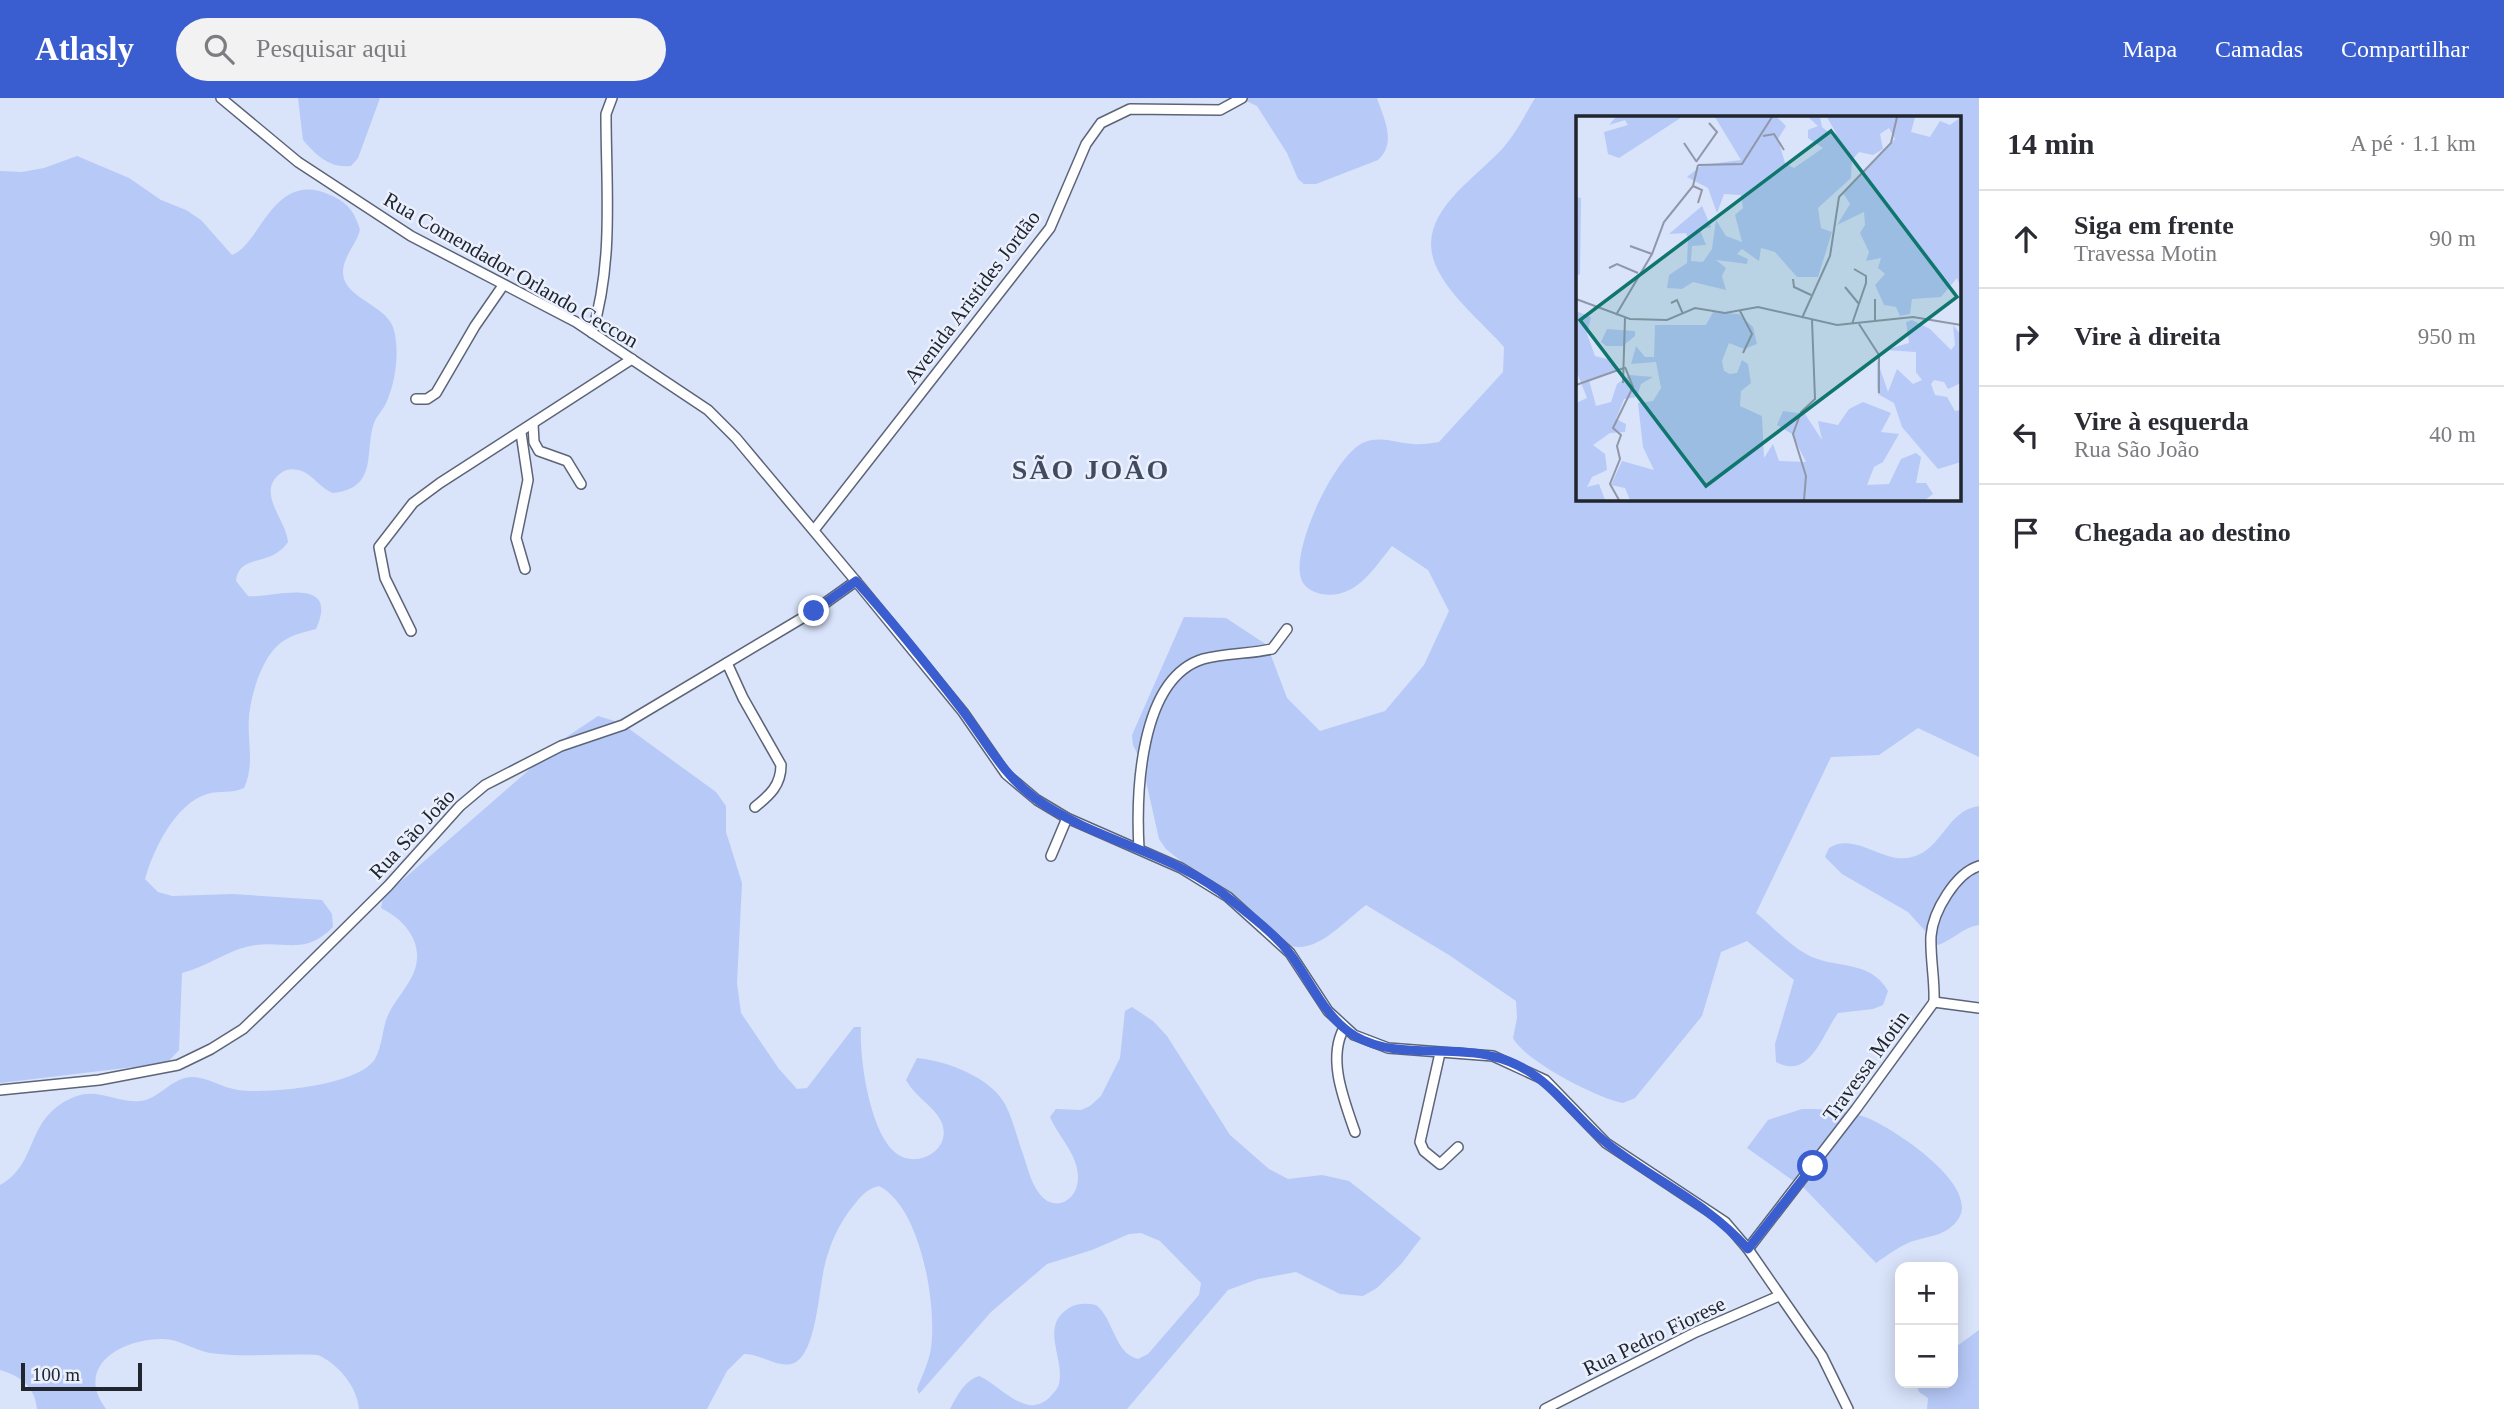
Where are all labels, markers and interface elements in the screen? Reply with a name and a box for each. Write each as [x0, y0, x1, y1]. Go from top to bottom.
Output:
search box [176, 18, 666, 81]
icon: search [200, 30, 238, 68]
text: Atlasly [35, 31, 134, 67]
text: Pesquisar aqui [256, 34, 407, 63]
text: Mapa [2122, 36, 2177, 62]
text: Camadas [2215, 36, 2303, 62]
text: Compartilhar [2341, 36, 2469, 62]
inset map [1576, 116, 1962, 500]
text: 14 min [2007, 127, 2095, 160]
text: A pé · 1.1 km [2350, 131, 2476, 156]
street label: Rua Comendador Orlando Ceccon [379, 187, 643, 353]
street label: Avenida Aristides Jordão [899, 206, 1045, 388]
text: Siga em frente [2074, 211, 2234, 240]
icon: ahead [2007, 220, 2045, 258]
text: 90 m [2429, 226, 2476, 251]
text: Travessa Motin [2074, 241, 2217, 266]
icon: right [2007, 318, 2045, 356]
text: Vire à direita [2074, 322, 2221, 351]
text: 950 m [2418, 324, 2476, 349]
text: Vire à esquerda [2074, 407, 2249, 436]
icon: left [2007, 416, 2045, 454]
text: 40 m [2429, 422, 2476, 447]
text: Rua São João [2074, 437, 2199, 462]
district label: SÃO JOÃO [1012, 454, 1170, 485]
icon: arrive [2007, 514, 2045, 552]
text: Chegada ao destino [2074, 518, 2291, 547]
route end [798, 595, 829, 626]
street label: Rua São João [364, 784, 460, 884]
street label: Travessa Motin [1818, 1006, 1914, 1126]
route start [1797, 1150, 1828, 1181]
map controls [1895, 1262, 1958, 1388]
button: + [1895, 1262, 1958, 1325]
street label: Rua Pedro Fiorese [1579, 1291, 1729, 1381]
button: − [1895, 1325, 1958, 1388]
scale bar [21, 1360, 142, 1392]
text: 100 m [32, 1364, 80, 1385]

